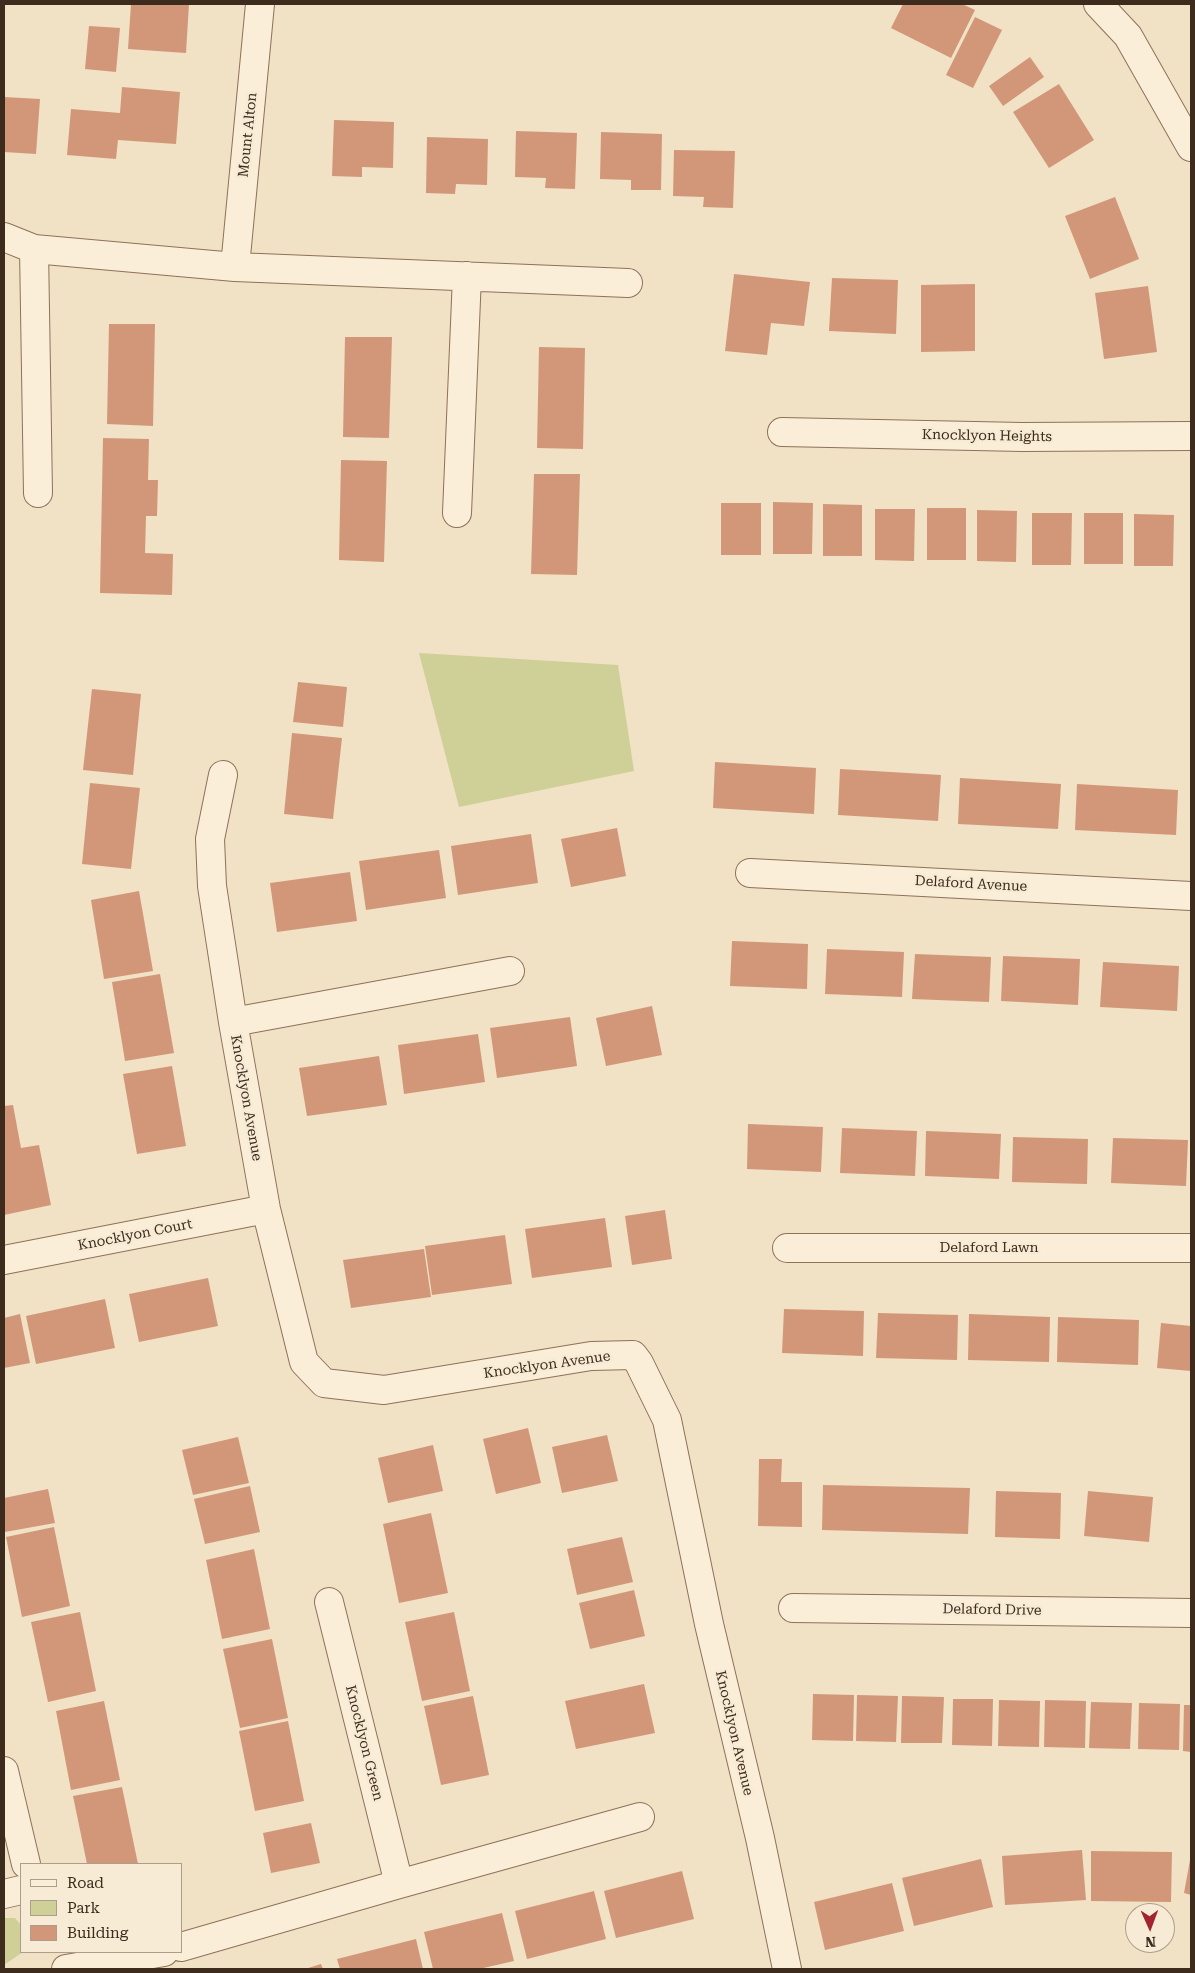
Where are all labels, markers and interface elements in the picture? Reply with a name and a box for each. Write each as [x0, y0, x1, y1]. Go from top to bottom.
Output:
street label: Mount Alton [235, 92, 261, 178]
street label: Knocklyon Heights [922, 426, 1052, 446]
street label: Delaford Avenue [914, 873, 1028, 895]
street label: Knocklyon Avenue [227, 1034, 265, 1162]
street label: Knocklyon Court [76, 1216, 194, 1254]
street label: Delaford Lawn [939, 1240, 1039, 1256]
street label: Knocklyon Avenue [483, 1348, 611, 1382]
street label: Delaford Drive [942, 1601, 1042, 1619]
street label: Knocklyon Avenue [711, 1669, 757, 1797]
street label: Knocklyon Green [341, 1683, 387, 1803]
legend [20, 1863, 182, 1953]
text: Road [67, 1874, 104, 1892]
text: Park [67, 1899, 100, 1917]
north arrow [1125, 1903, 1175, 1953]
text: Building [67, 1924, 128, 1942]
text: N [1145, 1934, 1156, 1950]

